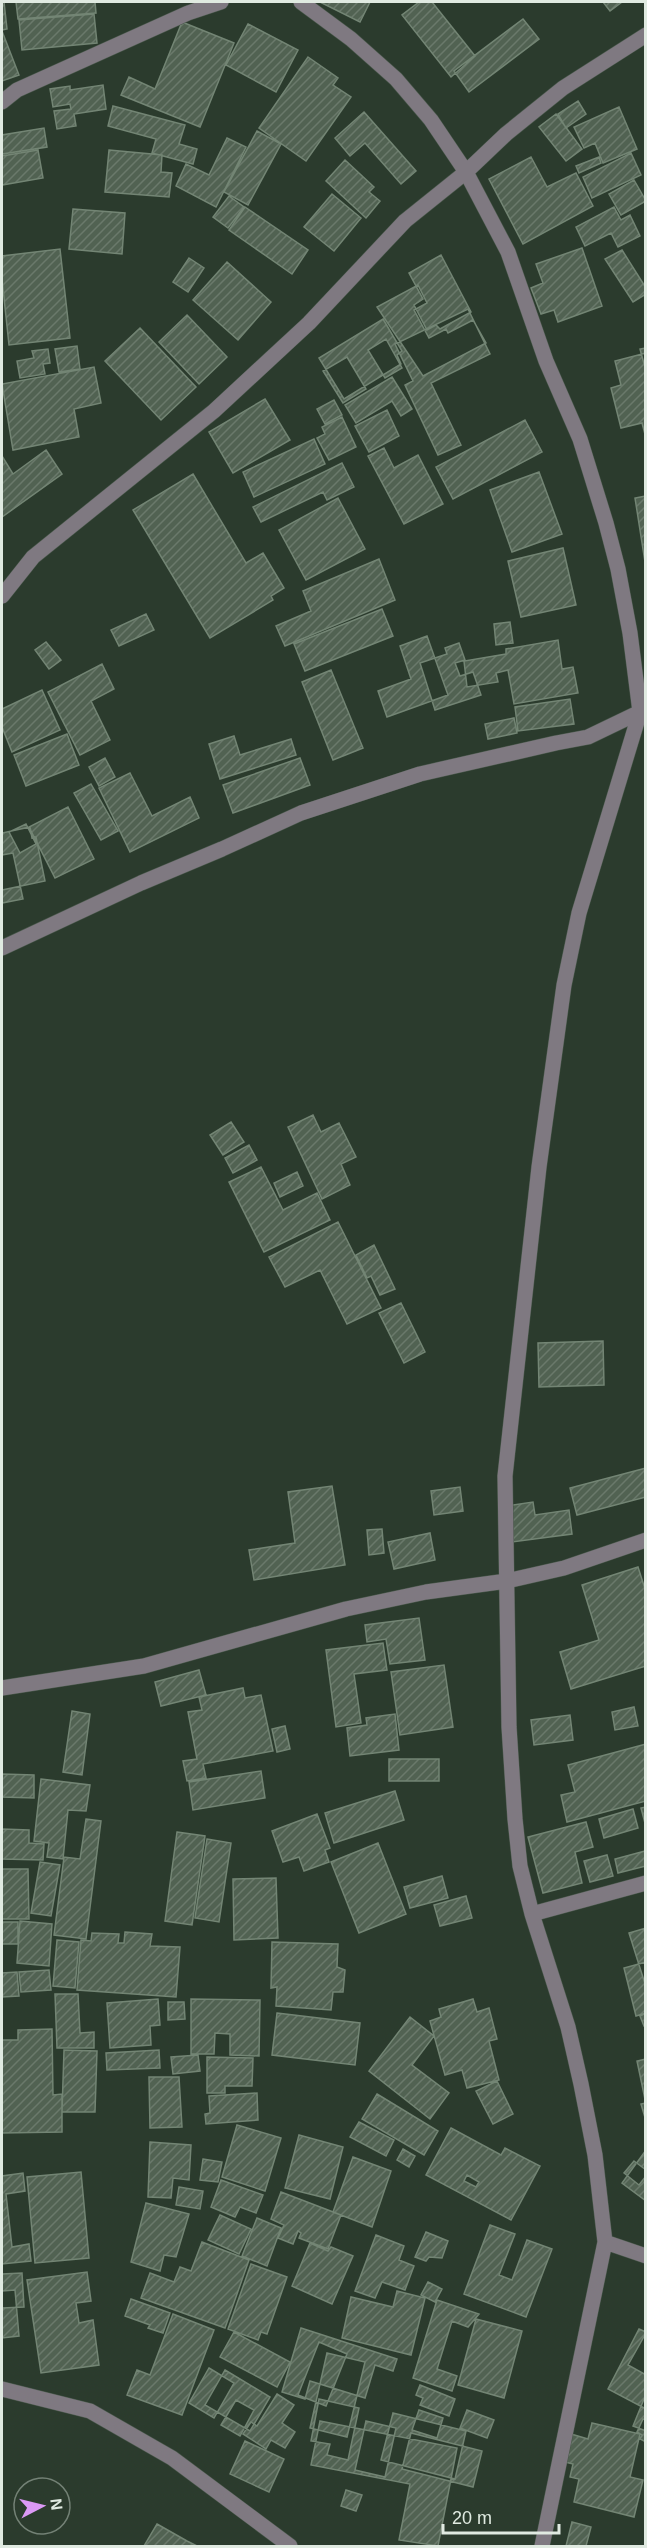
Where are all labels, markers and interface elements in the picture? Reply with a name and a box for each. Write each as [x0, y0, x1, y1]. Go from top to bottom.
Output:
north arrow [12, 2476, 72, 2536]
text: N [47, 2497, 66, 2511]
scale bar [443, 2497, 558, 2535]
text: 20 m [452, 2508, 492, 2528]

